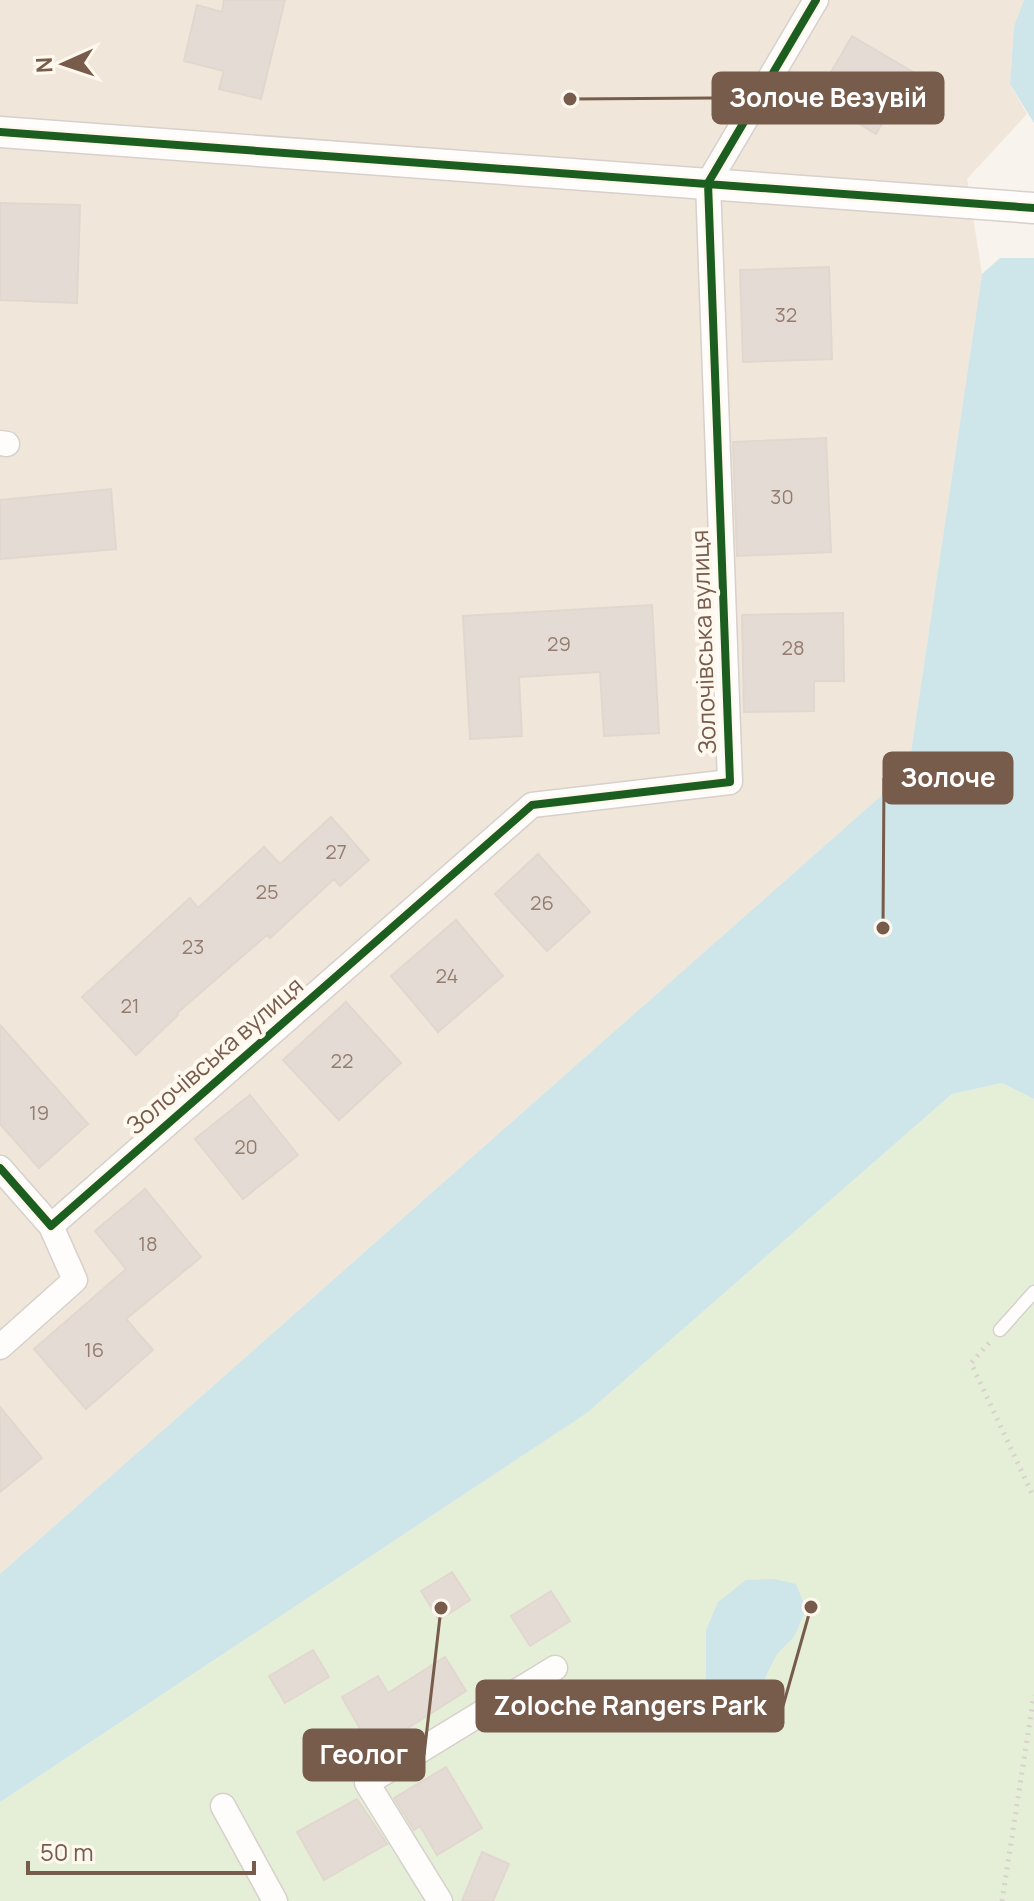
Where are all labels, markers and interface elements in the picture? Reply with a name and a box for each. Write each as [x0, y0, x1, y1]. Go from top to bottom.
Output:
north arrow [24, 24, 104, 104]
text: N [29, 56, 59, 74]
callout: Золоче Везувій [713, 73, 943, 123]
text: Золоче Везувій [729, 79, 927, 115]
house number: 32 [775, 301, 797, 328]
house number: 30 [770, 483, 794, 510]
street label: Золочівська вулиця [682, 529, 723, 755]
house number: 29 [547, 630, 571, 657]
house number: 28 [781, 634, 805, 661]
callout: Золоче [884, 753, 1012, 803]
text: Золоче [900, 759, 996, 795]
house number: 27 [325, 838, 347, 865]
house number: 25 [256, 878, 278, 905]
house number: 26 [530, 889, 554, 916]
house number: 23 [182, 933, 204, 960]
house number: 24 [436, 962, 458, 989]
street label: Золочівська вулиця [118, 969, 310, 1141]
house number: 21 [120, 992, 140, 1019]
house number: 22 [331, 1047, 353, 1074]
house number: 19 [29, 1099, 49, 1126]
house number: 20 [234, 1133, 258, 1160]
house number: 18 [138, 1230, 158, 1257]
house number: 16 [84, 1336, 104, 1363]
callout: Zoloche Rangers Park [477, 1681, 783, 1731]
text: Zoloche Rangers Park [493, 1687, 768, 1723]
callout: Геолог [304, 1730, 424, 1780]
text: Геолог [320, 1736, 408, 1772]
scale bar [28, 1825, 254, 1875]
text: 50 m [40, 1835, 94, 1868]

